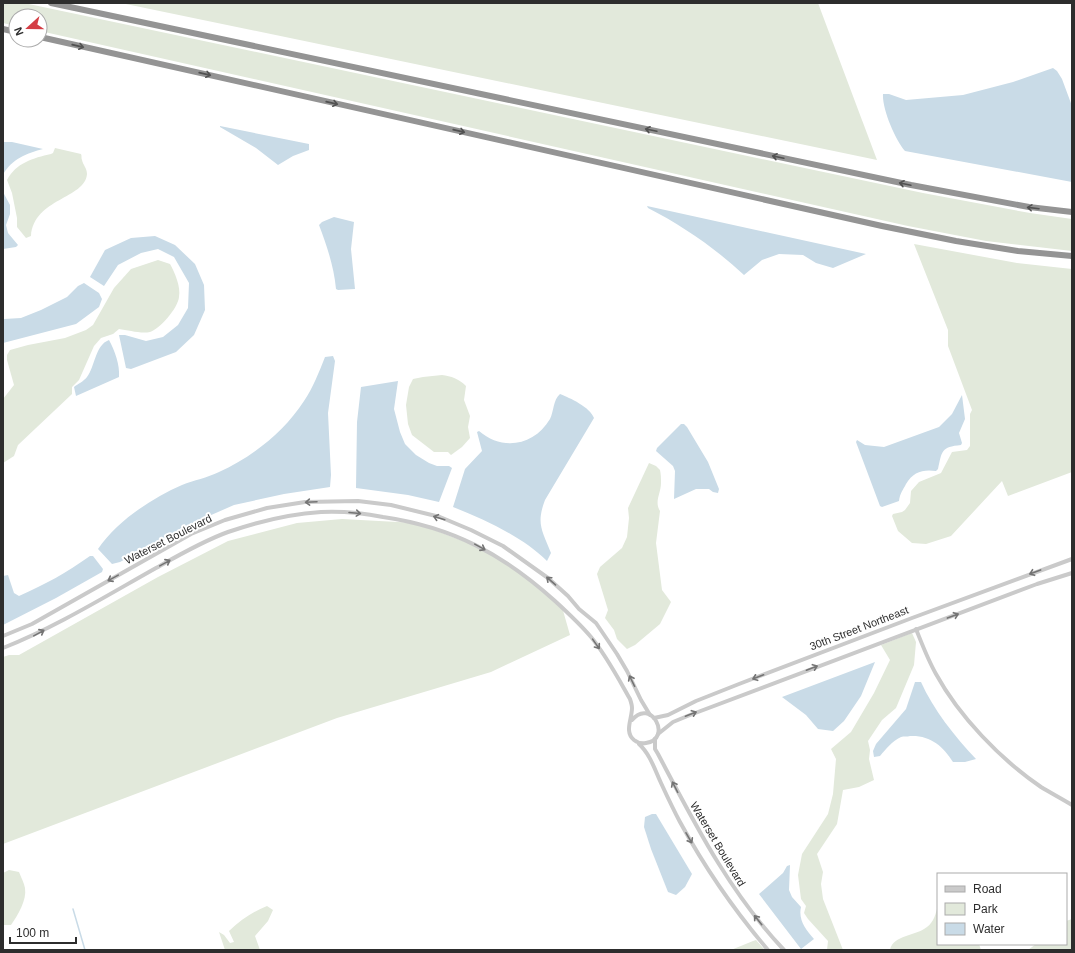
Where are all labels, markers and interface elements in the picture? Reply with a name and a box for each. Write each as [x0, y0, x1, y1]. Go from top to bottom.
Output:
north arrow [8, 8, 48, 48]
text: N [12, 26, 26, 37]
one-way arrow [71, 42, 84, 50]
one-way arrow [198, 71, 211, 79]
one-way arrow [325, 99, 338, 107]
one-way arrow [645, 126, 658, 134]
one-way arrow [452, 128, 465, 136]
one-way arrow [772, 153, 785, 161]
one-way arrow [899, 179, 912, 187]
one-way arrow [1027, 204, 1040, 211]
one-way arrow [305, 498, 318, 506]
one-way arrow [348, 510, 361, 517]
street label: Waterset Boulevard [122, 512, 214, 566]
one-way arrow [433, 514, 446, 521]
one-way arrow [474, 544, 486, 552]
one-way arrow [159, 559, 171, 567]
one-way arrow [1030, 569, 1042, 577]
one-way arrow [107, 575, 119, 582]
one-way arrow [546, 577, 556, 586]
street label: 30th Street Northeast [808, 604, 910, 652]
one-way arrow [946, 611, 958, 619]
one-way arrow [33, 628, 45, 636]
one-way arrow [592, 638, 600, 649]
one-way arrow [806, 664, 818, 672]
one-way arrow [752, 673, 764, 681]
one-way arrow [628, 675, 635, 687]
one-way arrow [684, 710, 696, 718]
one-way arrow [670, 781, 678, 793]
street label: Waterset Boulevard [688, 800, 748, 888]
one-way arrow [685, 831, 693, 843]
legend [937, 873, 1067, 945]
text: Road [973, 882, 1002, 896]
text: Park [973, 902, 999, 916]
one-way arrow [754, 915, 763, 926]
scale bar [10, 919, 76, 945]
text: Water [973, 922, 1005, 936]
text: 100 m [16, 926, 49, 940]

